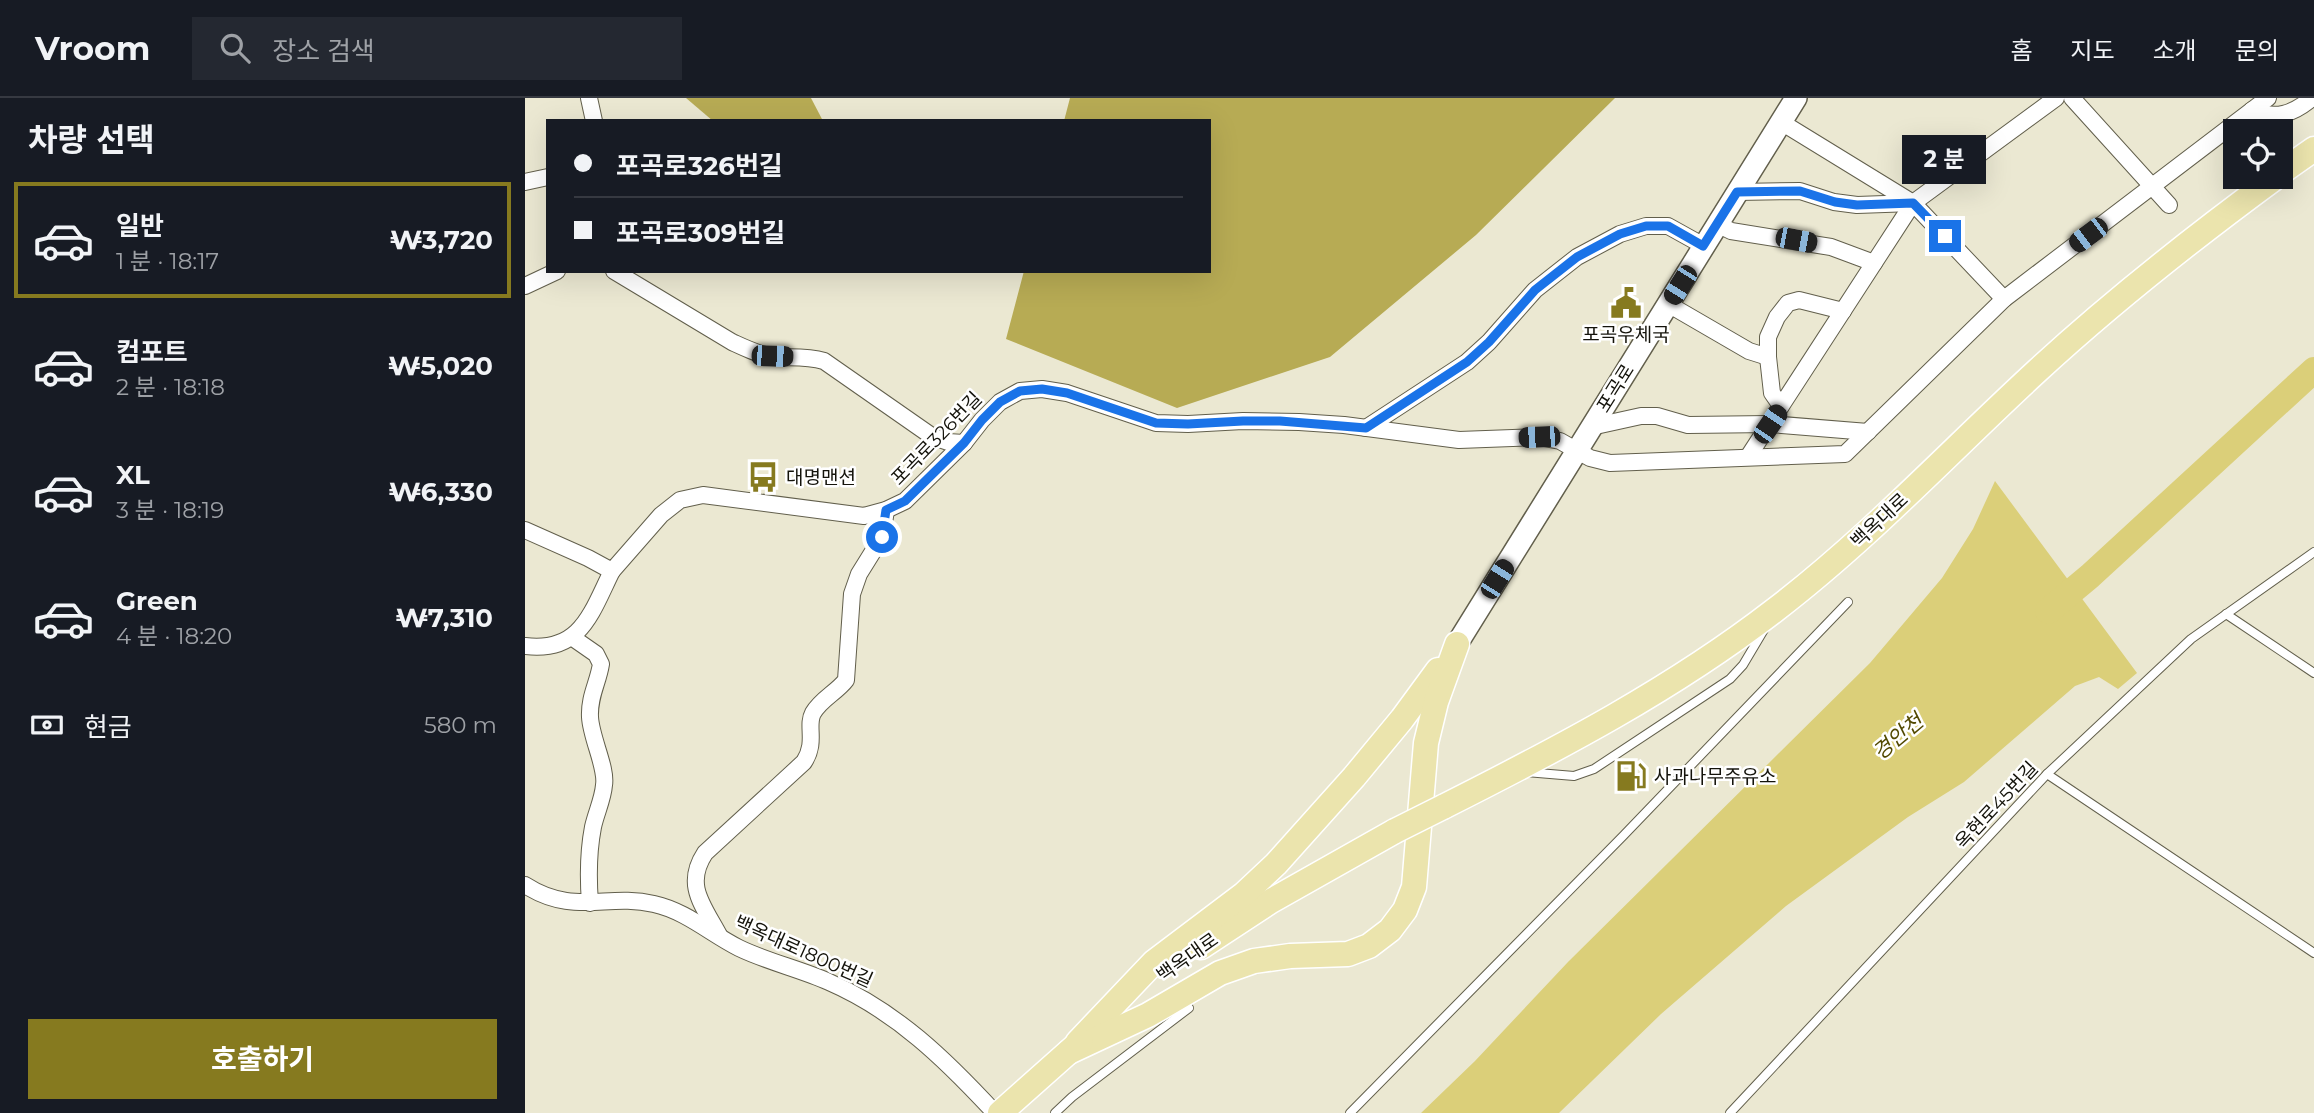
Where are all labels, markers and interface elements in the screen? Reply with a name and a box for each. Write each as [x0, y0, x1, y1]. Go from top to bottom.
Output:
search box [192, 17, 682, 80]
text: Vroom [35, 28, 150, 68]
icon: search [216, 29, 254, 67]
text: 장소 검색 [272, 35, 375, 67]
text: 홈 [2010, 36, 2032, 65]
text: 지도 [2070, 36, 2115, 65]
text: 소개 [2153, 36, 2197, 65]
text: 문의 [2235, 36, 2279, 65]
map controls [2223, 119, 2293, 189]
button: locate [2223, 119, 2293, 189]
text: 차량 선택 [28, 120, 155, 159]
callout: 2 분 [1903, 135, 1987, 184]
text: 2 분 [1923, 145, 1965, 173]
text: 포곡로326번길 [616, 150, 783, 182]
icon: car [32, 209, 95, 272]
text: 일반 [116, 210, 164, 242]
car [2065, 214, 2112, 256]
text: 포곡로309번길 [616, 217, 785, 249]
route end [1929, 220, 1961, 252]
text: ₩3,720 [390, 224, 493, 256]
car [1774, 226, 1819, 254]
text: 1 분 · 18:17 [116, 247, 219, 275]
car [1660, 262, 1701, 308]
public building icon: 포곡우체국 [1609, 286, 1643, 320]
place label: 포곡우체국 [1582, 323, 1670, 346]
icon: car [32, 335, 95, 398]
text: 컴포트 [116, 336, 188, 368]
car [751, 345, 794, 367]
text: ₩5,020 [388, 350, 493, 382]
street label: 포곡로 [1592, 360, 1639, 417]
text: 2 분 · 18:18 [116, 373, 225, 401]
street label: 포곡로326번길 [886, 387, 986, 490]
car [1750, 401, 1791, 447]
car [1518, 426, 1561, 448]
text: XL [116, 459, 150, 491]
bus stop icon: 대명맨션 [746, 460, 780, 494]
icon: car [32, 461, 95, 524]
place label: 대명맨션 [786, 466, 856, 489]
text: ₩6,330 [388, 476, 493, 508]
street label: 백옥대로 [1846, 488, 1913, 553]
text: 3 분 · 18:19 [116, 496, 224, 524]
route start [866, 521, 898, 553]
car [1477, 556, 1518, 602]
text: Green [116, 585, 198, 617]
icon: car [32, 587, 95, 650]
text: ₩7,310 [396, 602, 493, 634]
text: 4 분 · 18:20 [116, 622, 232, 650]
icon: cash [28, 706, 66, 744]
water label: 경안천 [1867, 707, 1930, 765]
text: 현금 [84, 711, 132, 743]
text: 580 m [424, 711, 497, 739]
street label: 옥현로45번길 [1950, 757, 2043, 854]
fuel station icon: 사과나무주유소 [1614, 759, 1648, 793]
place label: 사과나무주유소 [1654, 765, 1776, 788]
street label: 백옥대로1800번길 [731, 911, 877, 992]
street label: 백옥대로 [1152, 928, 1223, 987]
button: 호출하기 [28, 1019, 497, 1099]

